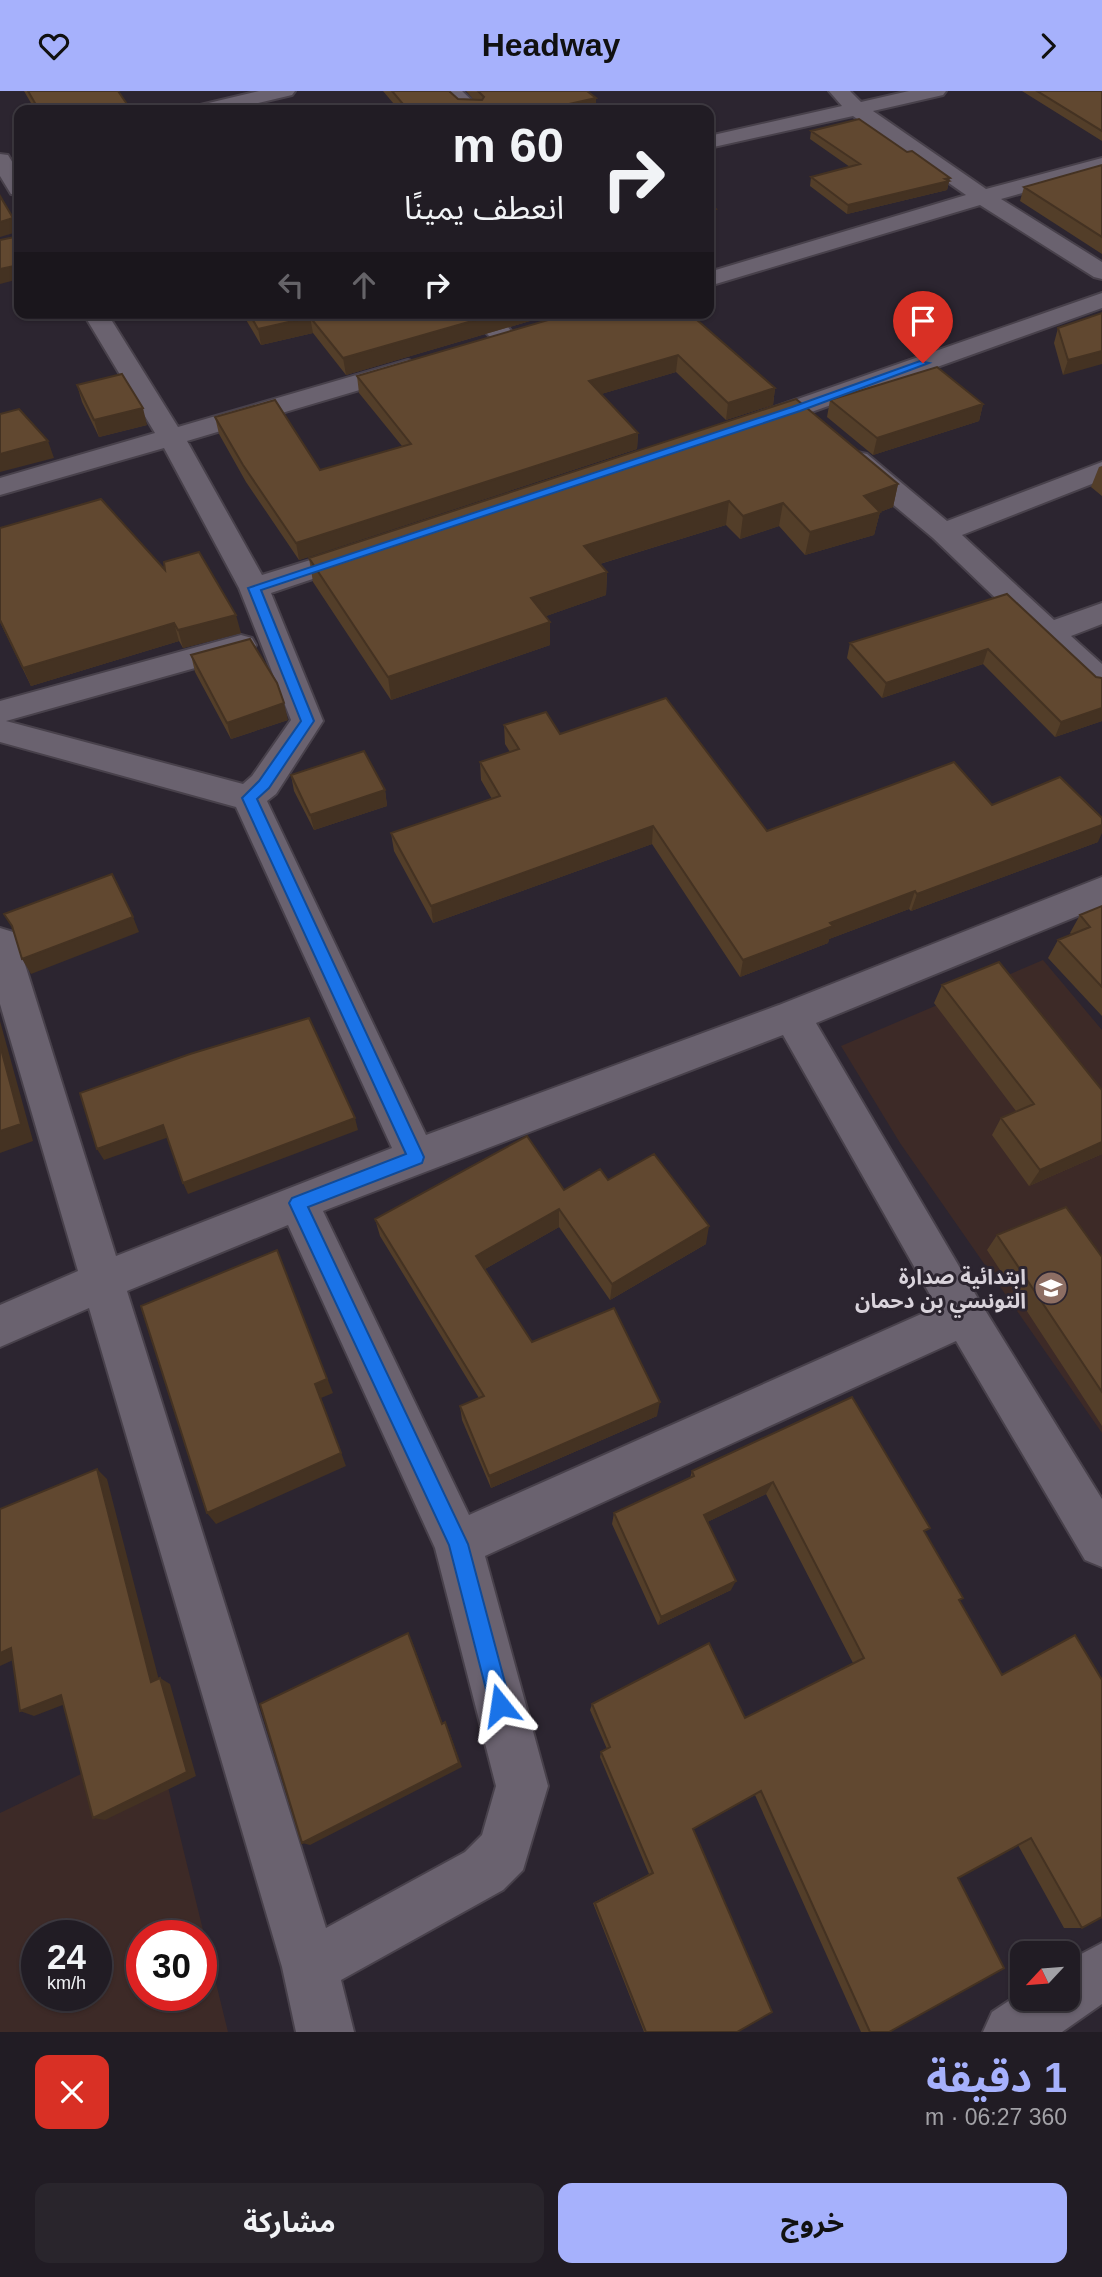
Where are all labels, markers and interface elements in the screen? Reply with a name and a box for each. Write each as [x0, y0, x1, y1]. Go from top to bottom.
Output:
icon: heart [35, 27, 73, 65]
text: Headway [482, 27, 620, 63]
icon: forward [1029, 27, 1067, 65]
text: 60 m [452, 118, 564, 172]
icon: right [588, 133, 679, 224]
text: انعطف يمينًا [404, 190, 564, 226]
icon: left [272, 266, 310, 304]
icon: ahead [345, 266, 383, 304]
icon: right [418, 266, 456, 304]
pin [893, 291, 953, 363]
icon: arrive [904, 302, 942, 340]
place label: ابتدائية صدارة التونسي بن دحمان [855, 1265, 1026, 1317]
school or university icon: ابتدائية صدارة التونسي بن دحمان [1032, 1269, 1070, 1307]
position arrow [463, 1668, 537, 1742]
speed limit sign: 30 [126, 1920, 217, 2011]
text: 24 [47, 1937, 86, 1976]
north arrow [1010, 1941, 1080, 2011]
map controls [1010, 1941, 1080, 2011]
text: km/h [47, 1973, 86, 1993]
text: 1 دقيقة [926, 2054, 1067, 2101]
button: close [35, 2055, 109, 2129]
text: 360 m · 06:27 [925, 2104, 1067, 2130]
button: مشاركة [35, 2183, 544, 2263]
button: خروج [558, 2183, 1067, 2263]

